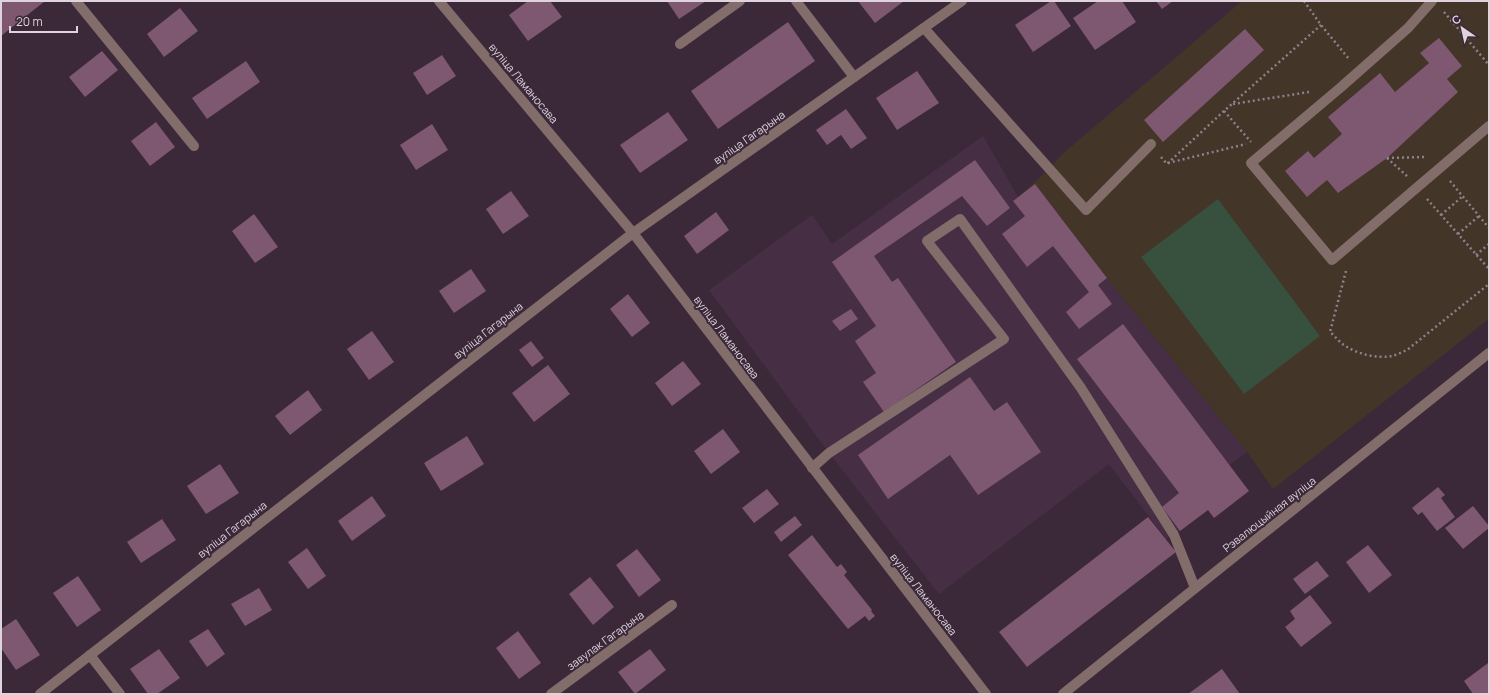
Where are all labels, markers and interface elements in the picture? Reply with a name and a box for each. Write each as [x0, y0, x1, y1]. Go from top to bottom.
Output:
scale bar [10, 8, 77, 34]
north arrow [1442, 8, 1482, 48]
text: С [1449, 11, 1464, 28]
text: 20 m [16, 13, 43, 30]
street label: вуліца Ламаносава [486, 40, 562, 126]
street label: вуліца Гагарына [710, 107, 788, 167]
street label: вуліца Ламаносава [691, 292, 763, 382]
street label: вуліца Гагарына [450, 298, 526, 362]
street label: Рэвалюцыйная вуліца [1219, 473, 1319, 555]
street label: вуліца Гагарына [194, 497, 270, 561]
street label: вуліца Ламаносава [887, 550, 961, 638]
street label: завулак Гагарына [563, 607, 647, 673]

